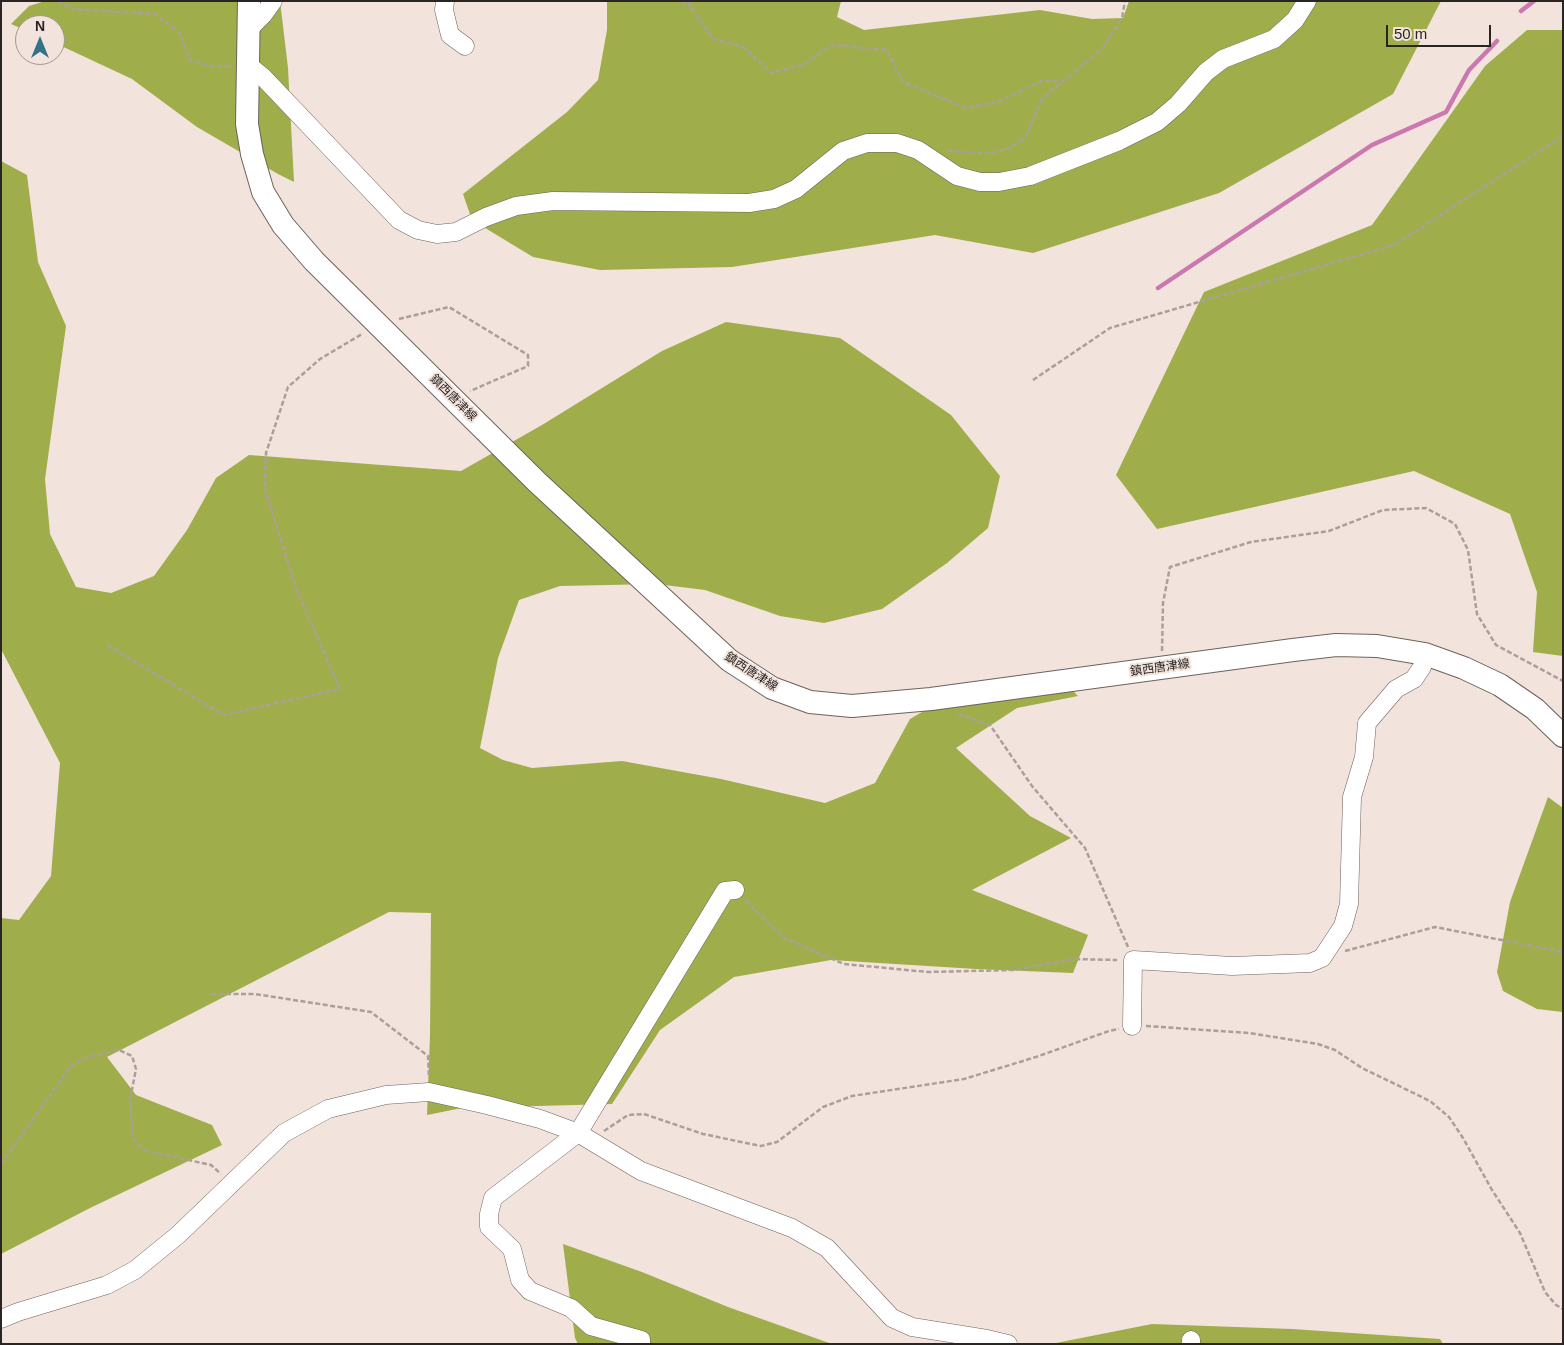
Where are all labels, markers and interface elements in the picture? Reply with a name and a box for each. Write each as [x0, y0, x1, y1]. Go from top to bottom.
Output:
north arrow [15, 15, 65, 65]
scale bar [1389, 15, 1494, 47]
text: N [35, 18, 45, 34]
text: 50 m [1394, 25, 1427, 42]
street label: 鎮西唐津線 [427, 372, 479, 424]
street label: 鎮西唐津線 [722, 650, 780, 694]
street label: 鎮西唐津線 [1129, 657, 1191, 679]

